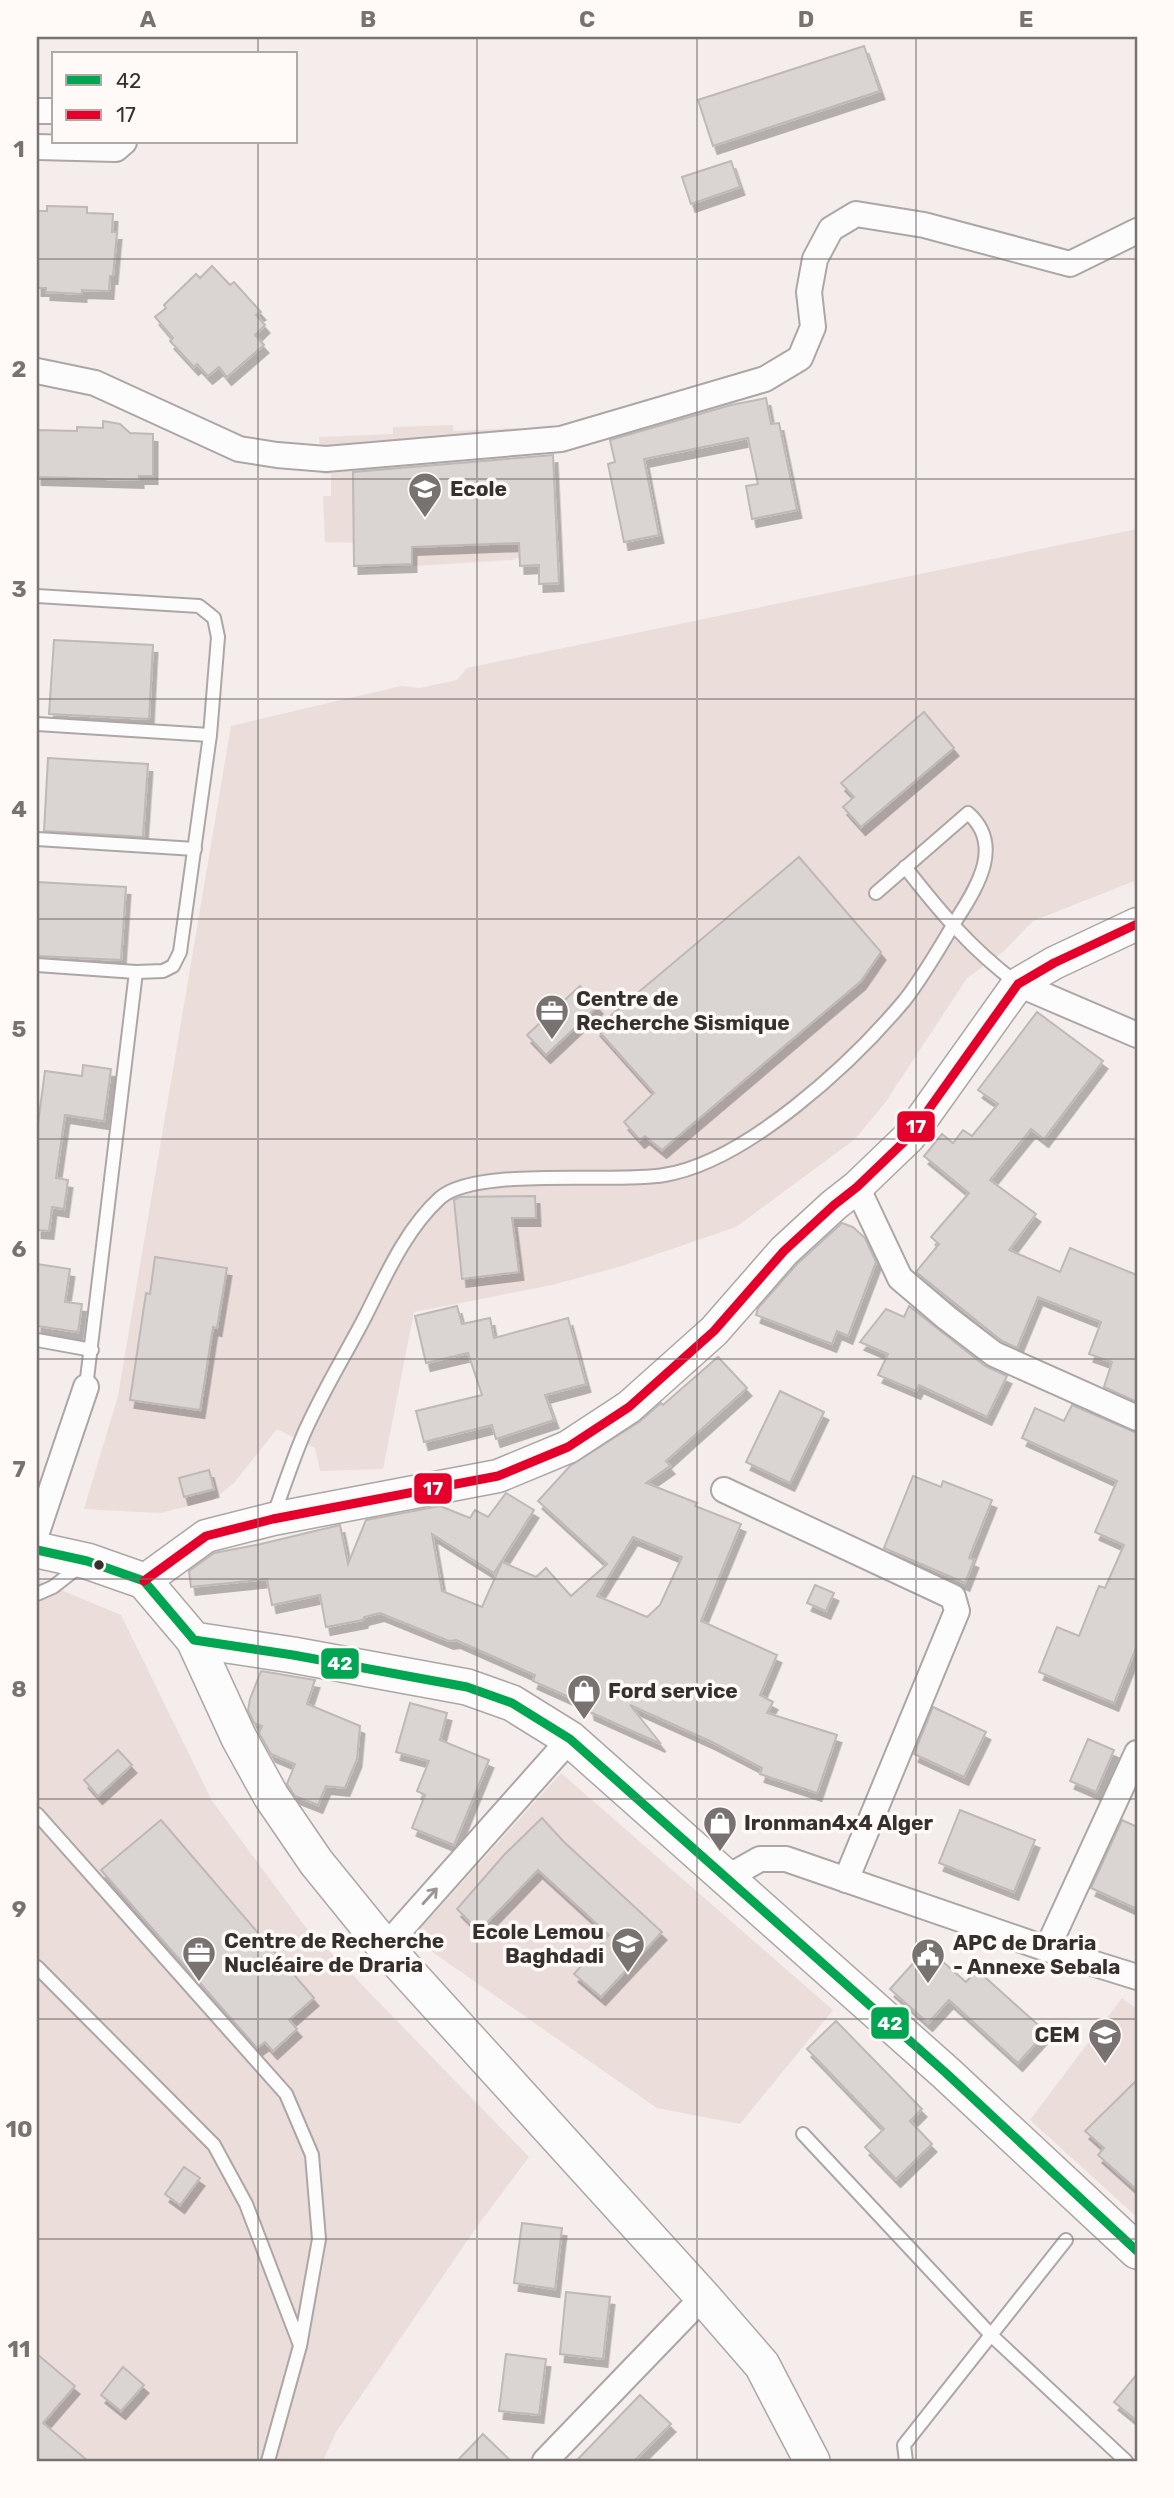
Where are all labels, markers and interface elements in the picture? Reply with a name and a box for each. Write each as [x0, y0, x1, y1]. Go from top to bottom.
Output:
text: A [140, 5, 157, 33]
text: B [360, 5, 376, 33]
text: C [579, 5, 595, 33]
text: D [798, 5, 814, 33]
text: E [1019, 5, 1033, 33]
legend [52, 52, 298, 144]
text: 42 [116, 68, 141, 93]
text: 17 [116, 102, 136, 127]
text: 1 [13, 135, 25, 163]
text: 2 [12, 355, 26, 383]
school or university icon: Ecole [406, 470, 444, 519]
place label: Ecole [450, 476, 507, 501]
text: 3 [11, 575, 27, 603]
text: 4 [11, 795, 27, 823]
place label: Centre de Recherche Sismique [576, 986, 790, 1035]
office icon: Centre de Recherche Sismique [533, 992, 571, 1041]
text: 5 [12, 1015, 27, 1043]
line badge: 17 [896, 1110, 936, 1143]
text: 17 [906, 1115, 926, 1138]
text: 6 [12, 1235, 27, 1263]
text: 7 [12, 1455, 26, 1483]
line badge: 17 [413, 1472, 453, 1505]
text: 17 [423, 1477, 443, 1500]
unlabelled marker [92, 1558, 106, 1572]
line badge: 42 [320, 1647, 360, 1680]
text: 42 [327, 1652, 353, 1675]
shop icon: Ford service [565, 1672, 603, 1721]
text: 8 [11, 1675, 27, 1703]
place label: Ford service [608, 1678, 738, 1703]
shop icon: Ironman4x4 Alger [701, 1804, 739, 1853]
place label: Ironman4x4 Alger [744, 1810, 934, 1835]
one-way arrow [422, 1887, 438, 1905]
text: 9 [12, 1895, 26, 1923]
place label: Ecole Lemou Baghdadi [472, 1919, 604, 1968]
school or university icon: Ecole Lemou Baghdadi [609, 1925, 647, 1974]
place label: Centre de Recherche Nucléaire de Draria [224, 1928, 444, 1977]
place label: APC de Draria - Annexe Sebala [953, 1930, 1120, 1979]
office icon: Centre de Recherche Nucléaire de Draria [180, 1934, 218, 1983]
public building icon: APC de Draria - Annexe Sebala [909, 1936, 947, 1985]
line badge: 42 [870, 2006, 910, 2040]
text: 42 [877, 2012, 903, 2035]
school or university icon: CEM [1086, 2016, 1124, 2065]
place label: CEM [1034, 2022, 1080, 2047]
text: 10 [5, 2115, 33, 2143]
text: 11 [8, 2335, 30, 2363]

